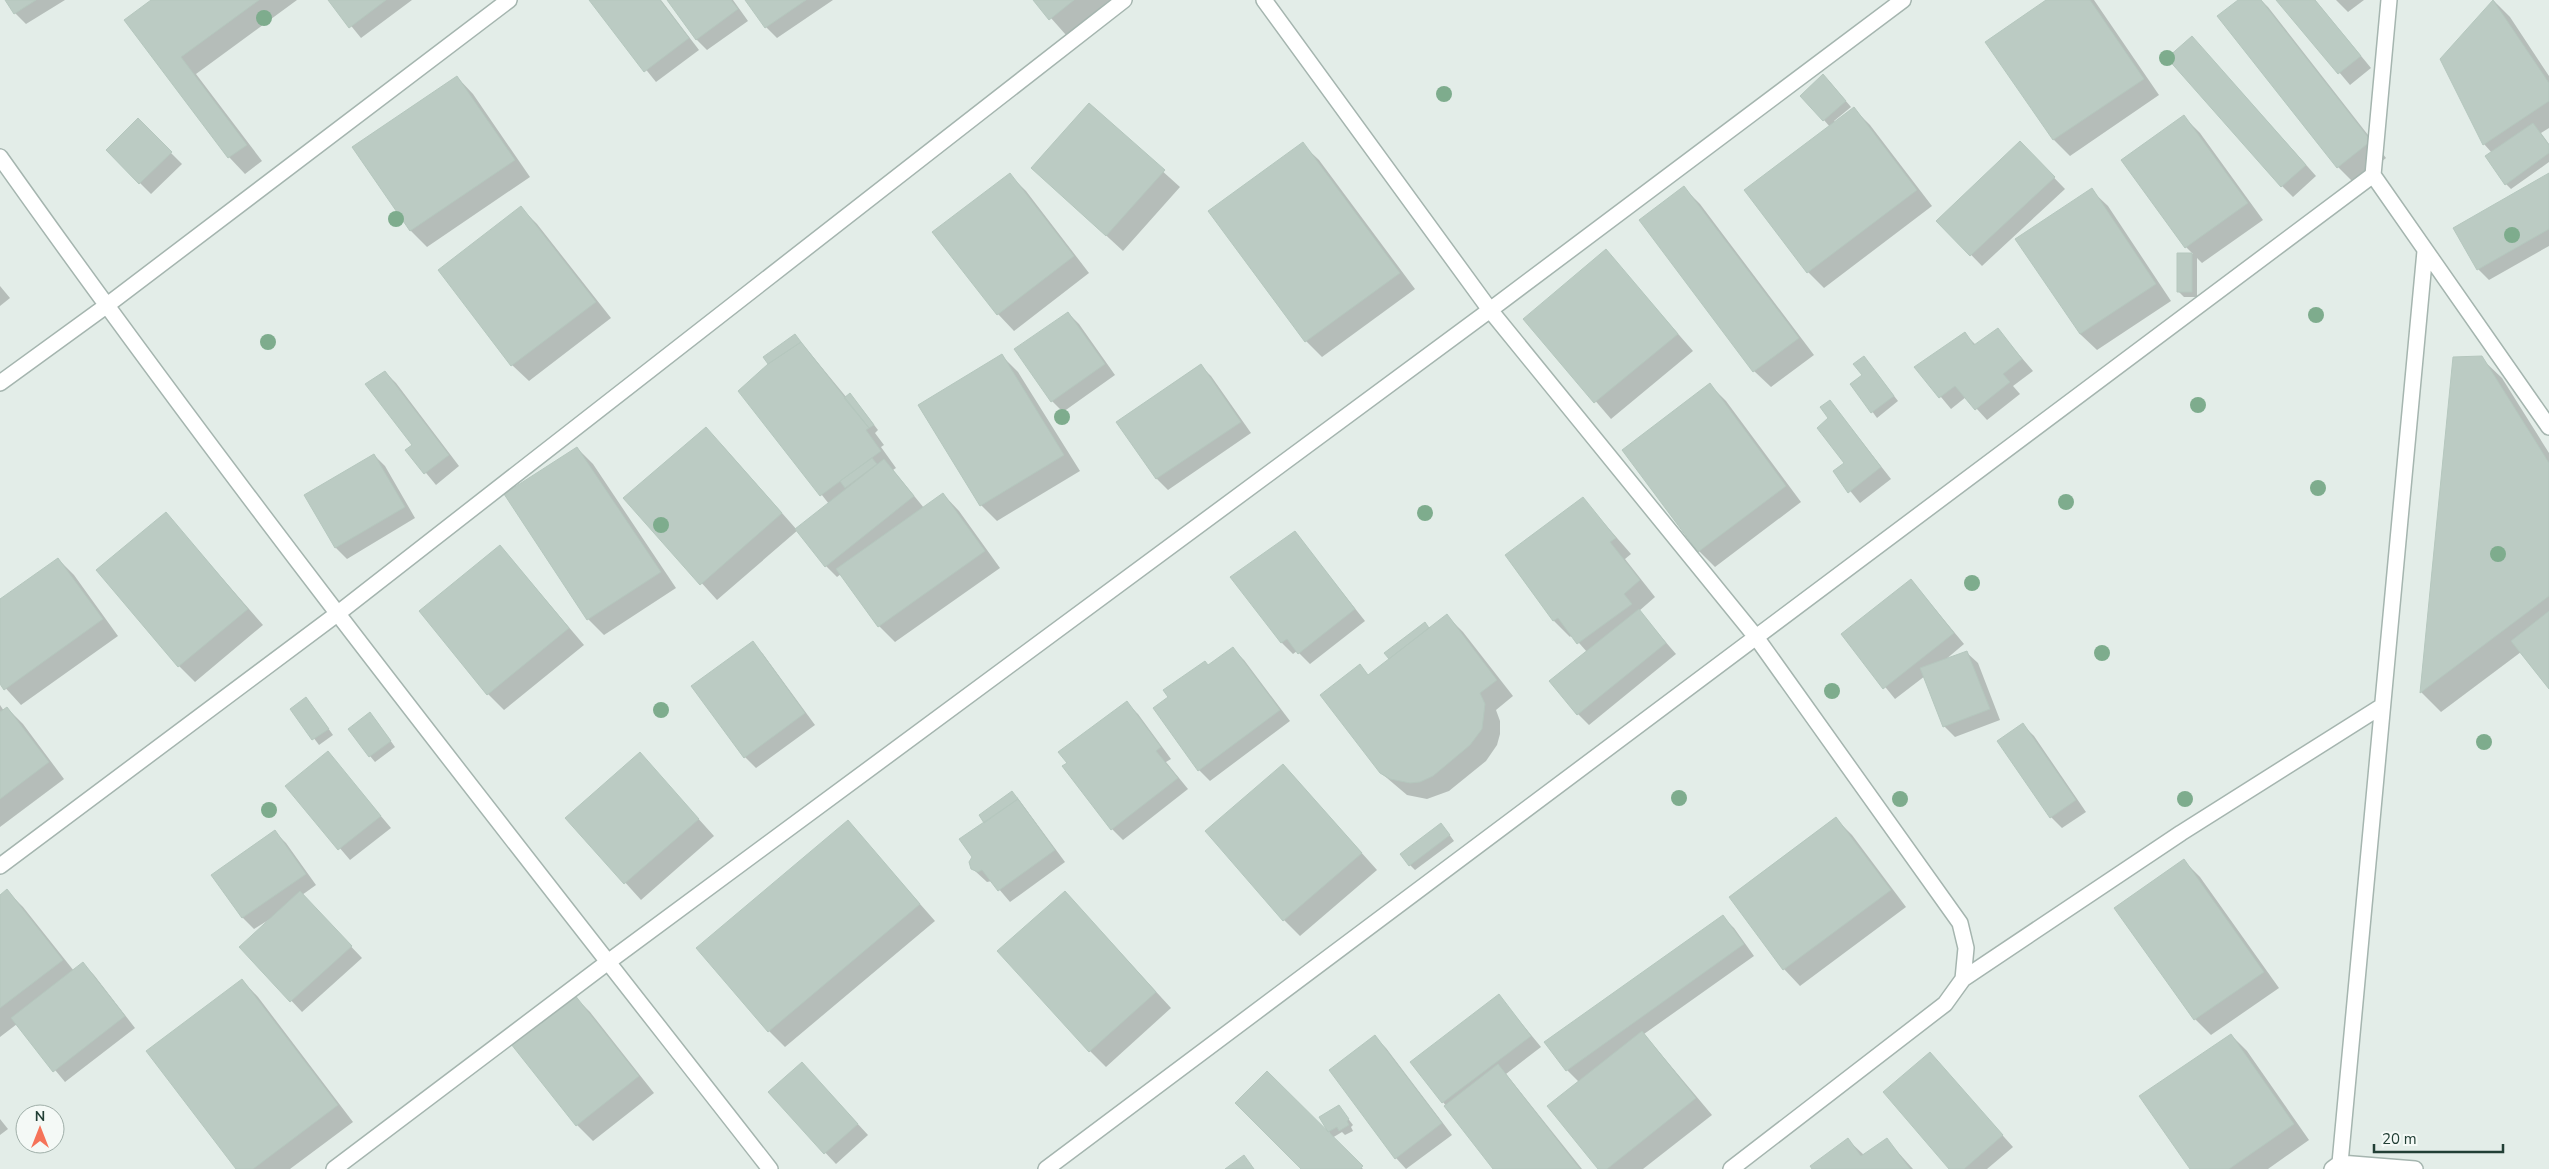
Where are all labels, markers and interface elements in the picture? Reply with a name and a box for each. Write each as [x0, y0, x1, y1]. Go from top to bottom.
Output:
north arrow [15, 1104, 65, 1154]
text: N [35, 1107, 45, 1126]
scale bar [2374, 1122, 2503, 1154]
text: 20 m [2382, 1129, 2417, 1149]

